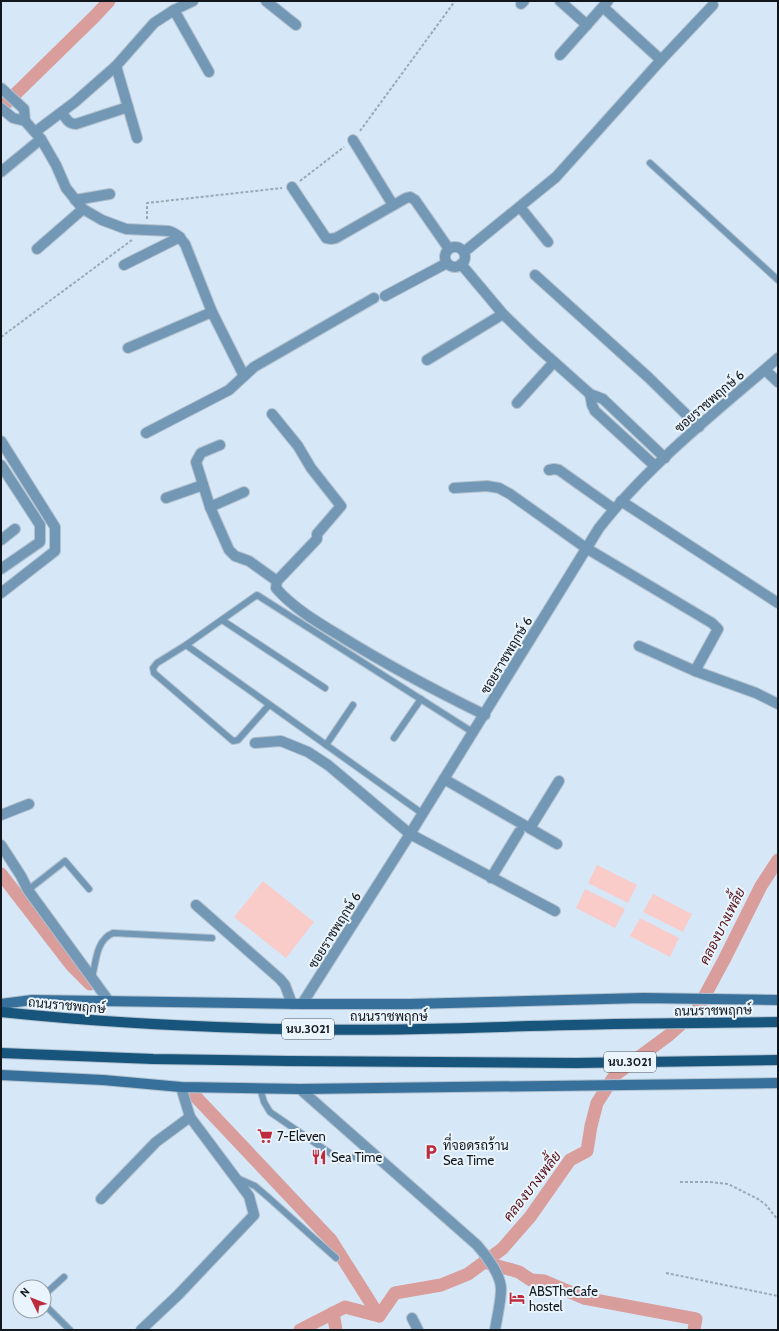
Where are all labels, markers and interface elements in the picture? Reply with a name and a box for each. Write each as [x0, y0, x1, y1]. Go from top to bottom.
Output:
street label: ซอยราชพฤกษ์ 6 [670, 366, 748, 436]
street label: ซอยราชพฤกษ์ 6 [476, 613, 536, 697]
water label: คลองบางเพลี้ย [691, 883, 749, 967]
street label: ซอยราชพฤกษ์ 6 [303, 888, 365, 972]
street label: ถนนราชพฤกษ์ [27, 993, 107, 1017]
street label: ถนนราชพฤกษ์ [674, 1000, 752, 1020]
street label: ถนนราชพฤกษ์ [350, 1007, 428, 1025]
road number: นบ.3021 [282, 1019, 334, 1039]
road number: นบ.3021 [604, 1052, 656, 1072]
supermarket icon: 7-Eleven [256, 1127, 274, 1145]
place label: 7-Eleven [277, 1128, 326, 1144]
place label: ที่จอดรถร้าน Sea Time [443, 1133, 509, 1168]
parking icon: ที่จอดรถร้าน Sea Time [422, 1143, 440, 1161]
water label: คลองบางเพลี้ย [496, 1145, 565, 1225]
restaurant icon: Sea Time [310, 1148, 328, 1166]
place label: Sea Time [331, 1149, 382, 1165]
north arrow [12, 1279, 52, 1319]
place label: ABSTheCafe hostel [529, 1283, 598, 1314]
text: N [17, 1285, 32, 1300]
hotel icon: ABSTheCafe hostel [508, 1289, 526, 1307]

